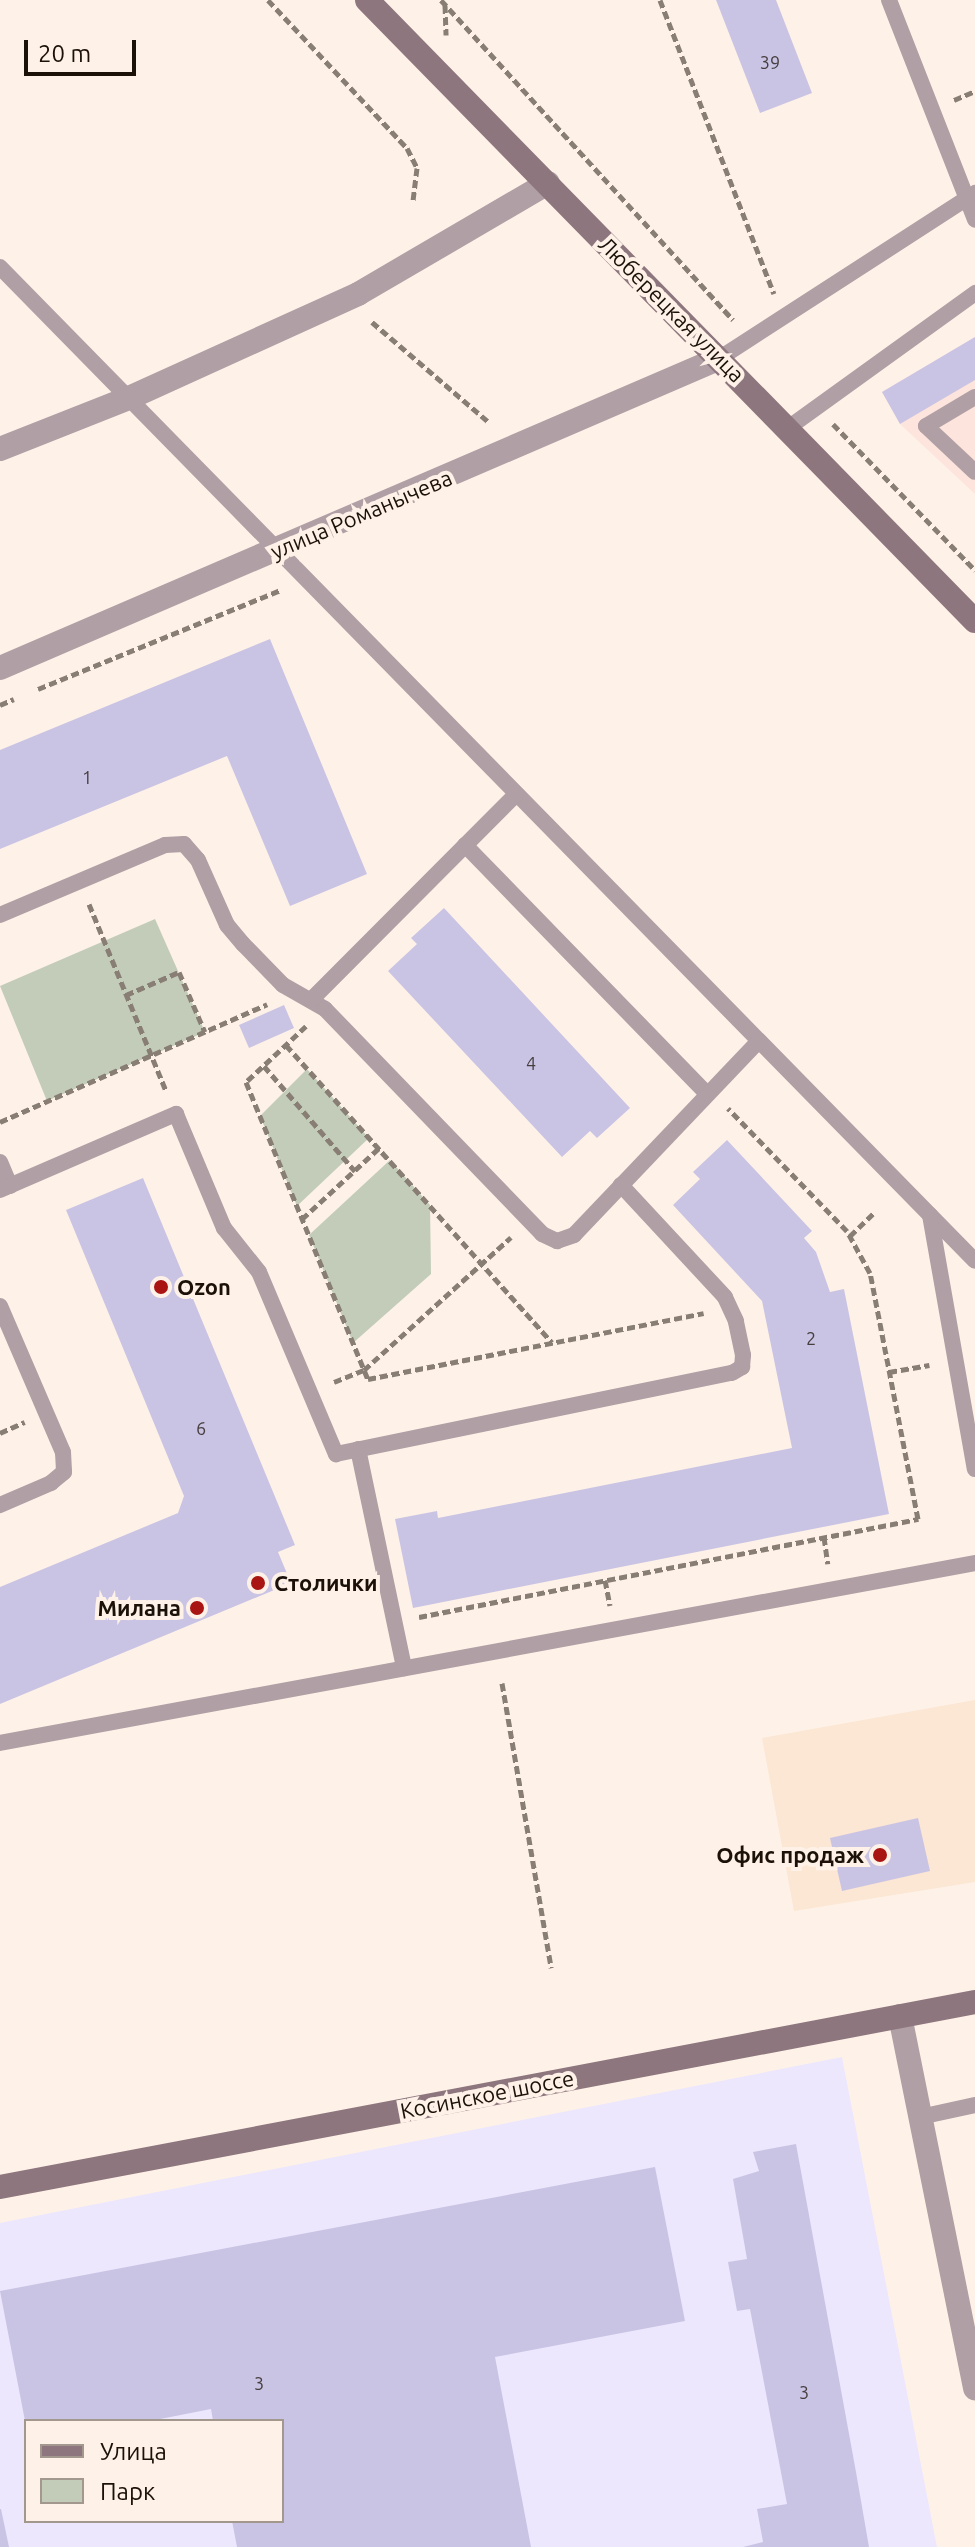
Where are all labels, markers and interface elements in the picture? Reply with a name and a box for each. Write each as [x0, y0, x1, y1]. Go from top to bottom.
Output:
scale bar [28, 24, 140, 74]
text: 20 m [38, 40, 91, 67]
house number: 39 [760, 51, 780, 73]
street label: Люберецкая улица [594, 231, 750, 387]
street label: улица Романычева [266, 464, 456, 564]
house number: 1 [82, 766, 92, 788]
house number: 4 [526, 1052, 536, 1074]
place label: Ozon [177, 1274, 231, 1300]
marker: Ozon [152, 1278, 170, 1296]
house number: 2 [806, 1327, 816, 1349]
house number: 6 [196, 1417, 206, 1439]
place label: Столички [274, 1570, 378, 1596]
marker: Столички [249, 1574, 267, 1592]
place label: Милана [97, 1595, 181, 1621]
marker: Милана [188, 1599, 206, 1617]
place label: Офис продаж [716, 1842, 864, 1868]
marker: Офис продаж [871, 1846, 889, 1864]
street label: Косинское шоссе [398, 2064, 576, 2124]
house number: 3 [254, 2372, 264, 2394]
house number: 3 [799, 2381, 809, 2403]
legend [24, 2419, 284, 2523]
text: Улица [100, 2438, 167, 2465]
text: Парк [100, 2478, 155, 2505]

